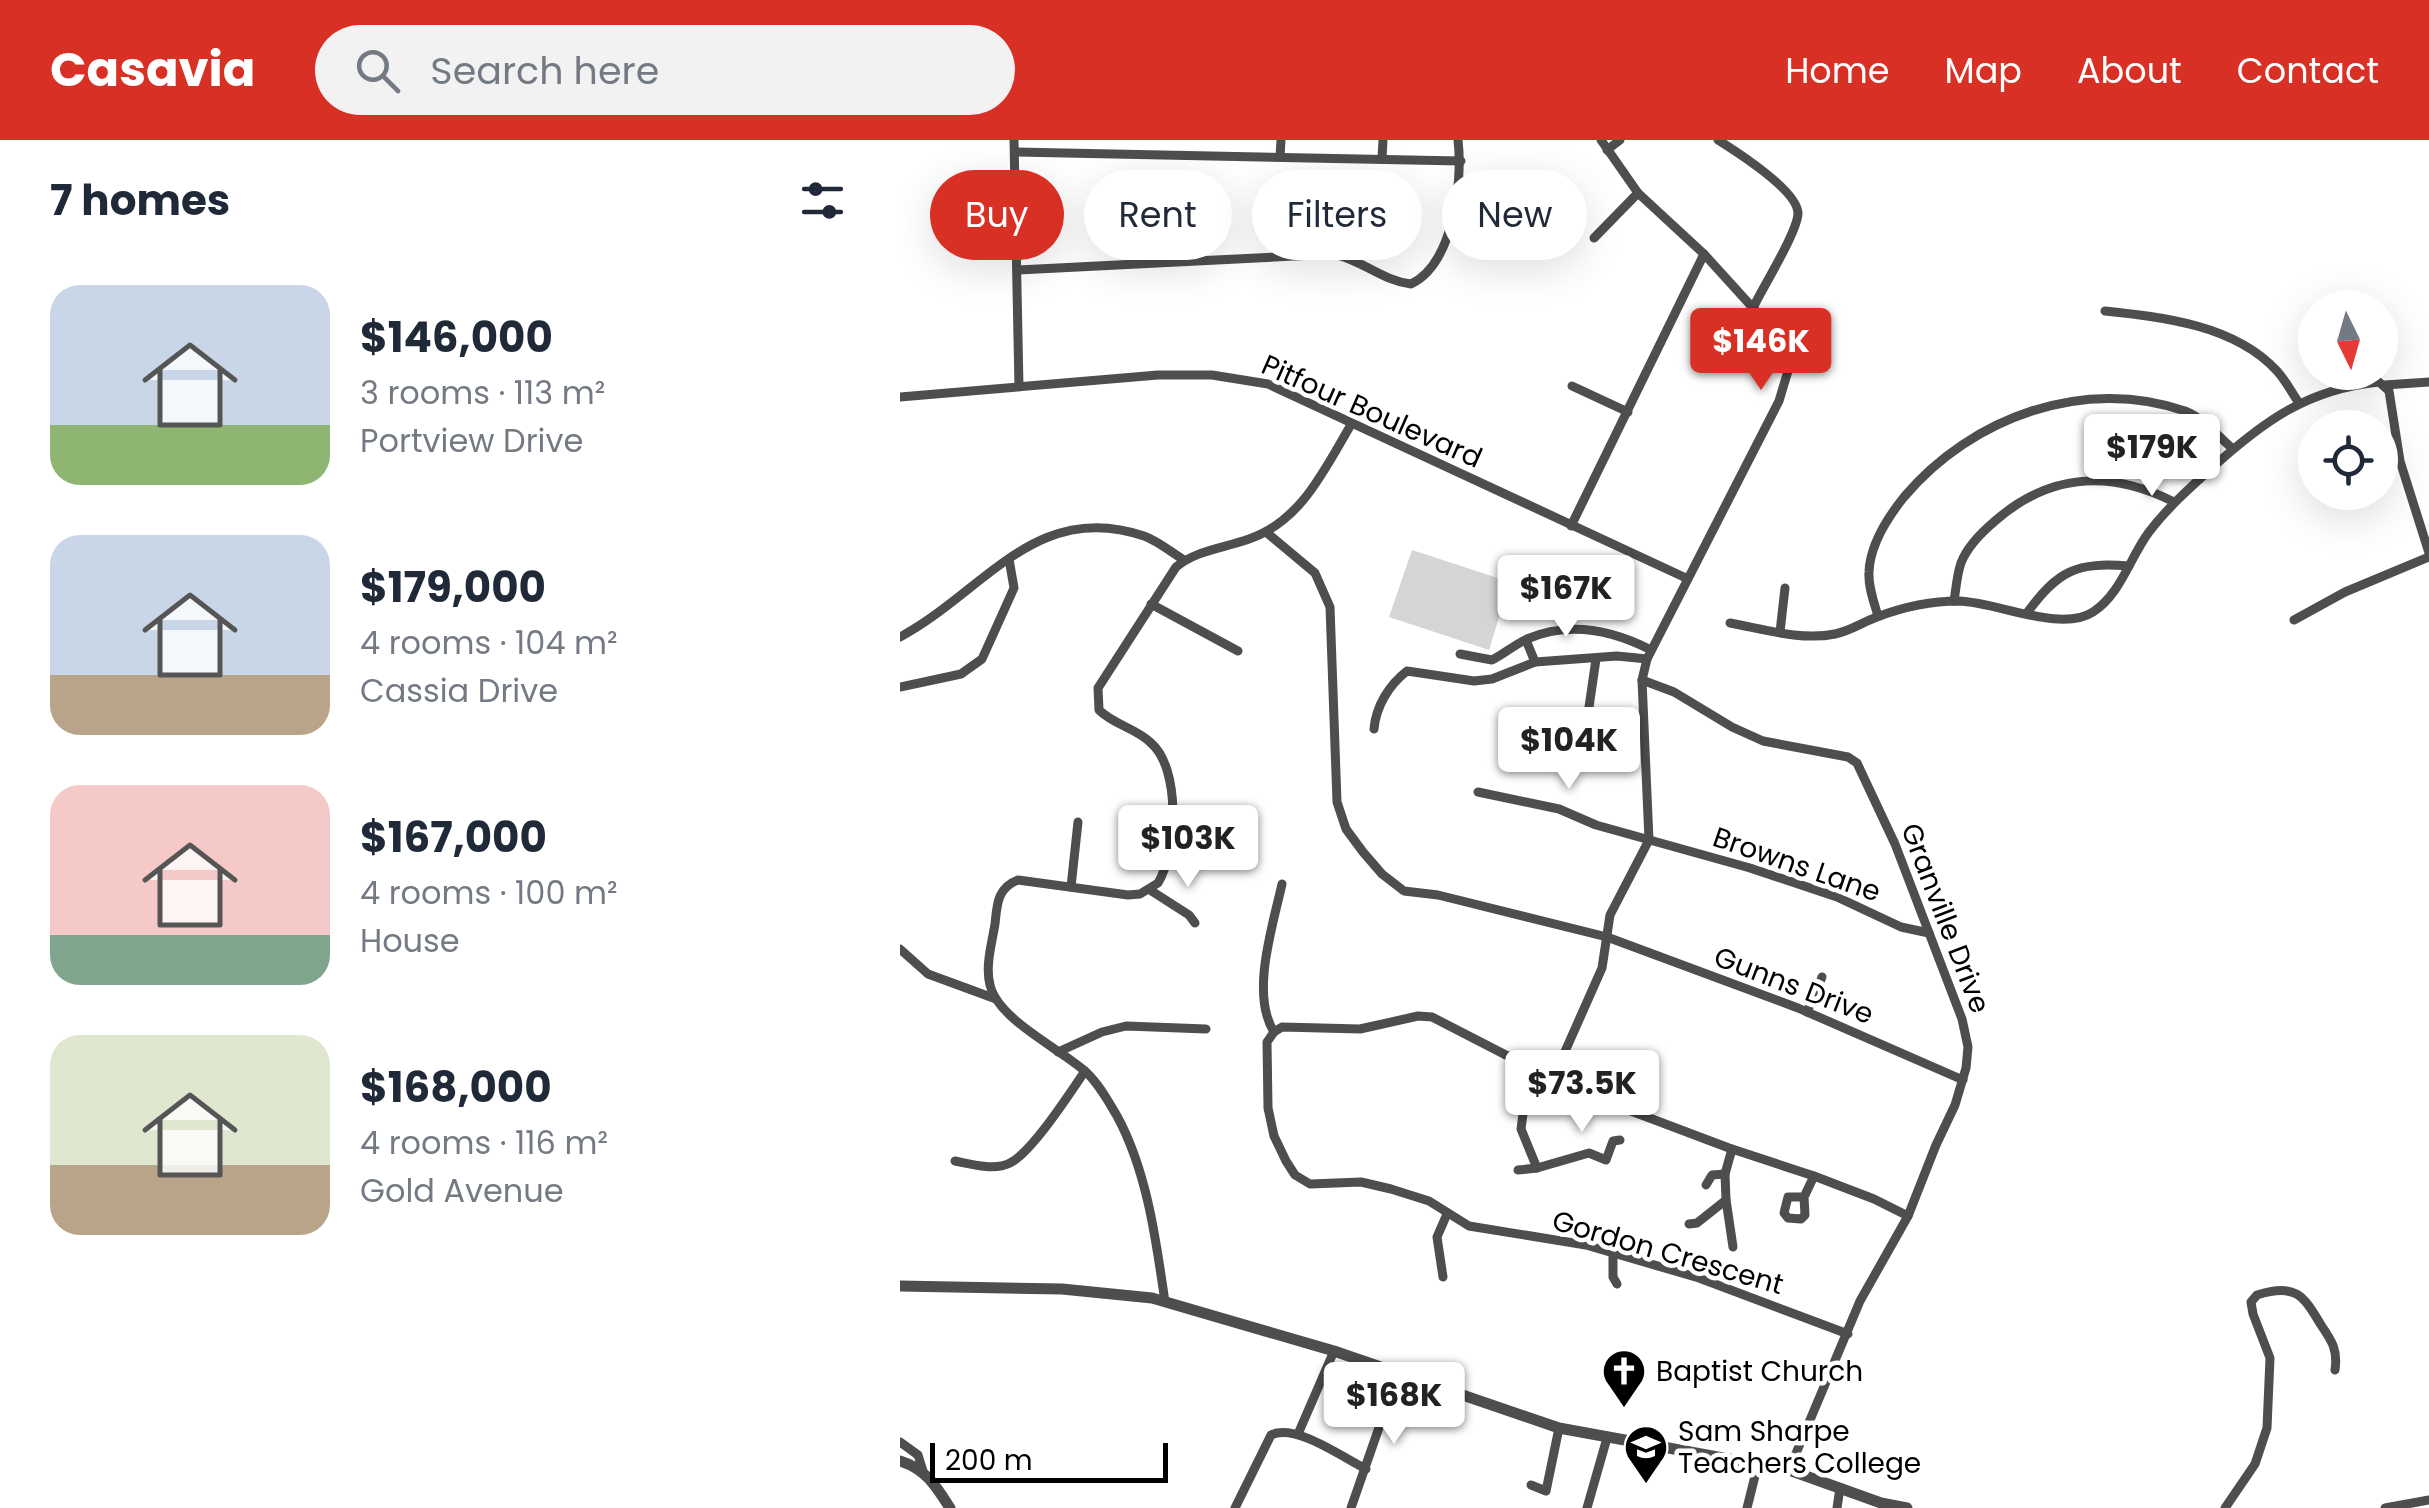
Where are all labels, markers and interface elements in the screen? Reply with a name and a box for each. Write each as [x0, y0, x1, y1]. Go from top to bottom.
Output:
search box [315, 25, 1015, 115]
text: Casavia [50, 36, 255, 103]
icon: search [350, 43, 405, 98]
text: Search here [430, 44, 659, 97]
text: Home [1785, 46, 1890, 95]
text: Map [1945, 46, 2022, 95]
text: About [2077, 46, 2182, 95]
text: Contact [2237, 46, 2379, 95]
chip: Buy [930, 170, 1064, 260]
chip: Rent [1084, 170, 1232, 260]
chip: Filters [1252, 170, 1422, 260]
chip: New [1442, 170, 1587, 260]
text: 7 homes [50, 171, 230, 230]
icon: filters [795, 173, 850, 228]
north arrow [2298, 290, 2398, 390]
map controls [2298, 290, 2398, 510]
text: $146,000 [360, 308, 553, 367]
pin: $146K [1691, 308, 1831, 393]
text: $146K [1712, 318, 1810, 363]
icon: home [130, 325, 250, 445]
street label: Pitfour Boulevard [1255, 345, 1488, 478]
text: 3 rooms · 113 m² [360, 370, 605, 415]
button: locate [2298, 410, 2398, 510]
pin: $179K [2082, 414, 2222, 499]
text: Portview Drive [360, 418, 583, 463]
text: $179K [2106, 424, 2198, 469]
pin: $167K [1496, 555, 1636, 640]
text: $179,000 [360, 558, 546, 617]
text: $167K [1520, 565, 1612, 610]
icon: home [130, 575, 250, 695]
text: 4 rooms · 104 m² [360, 620, 618, 665]
text: Cassia Drive [360, 668, 558, 713]
pin: $104K [1499, 707, 1639, 792]
text: $104K [1520, 717, 1618, 762]
pin: $103K [1118, 805, 1258, 890]
text: $167,000 [360, 808, 547, 867]
text: $103K [1140, 815, 1236, 860]
street label: Browns Lane [1708, 818, 1886, 911]
street label: Granville Drive [1891, 818, 2000, 1019]
icon: home [130, 825, 250, 945]
text: 4 rooms · 100 m² [360, 870, 618, 915]
text: House [360, 918, 460, 963]
street label: Gunns Drive [1708, 937, 1879, 1034]
pin: $73.5K [1501, 1050, 1663, 1135]
text: $168,000 [360, 1058, 552, 1117]
text: $73.5K [1527, 1060, 1637, 1105]
icon: home [130, 1075, 250, 1195]
text: 4 rooms · 116 m² [360, 1120, 608, 1165]
text: Gold Avenue [360, 1168, 564, 1213]
street label: Gordon Crescent [1548, 1201, 1788, 1304]
church icon: Baptist Church [1601, 1348, 1647, 1409]
place label: Baptist Church [1656, 1352, 1863, 1391]
pin: $168K [1324, 1362, 1464, 1447]
text: $168K [1346, 1372, 1442, 1417]
place label: Sam Sharpe Teachers College [1678, 1412, 1921, 1483]
school or university icon: Sam Sharpe Teachers College [1623, 1424, 1669, 1485]
scale bar [930, 1438, 1168, 1482]
text: 200 m [945, 1441, 1033, 1480]

